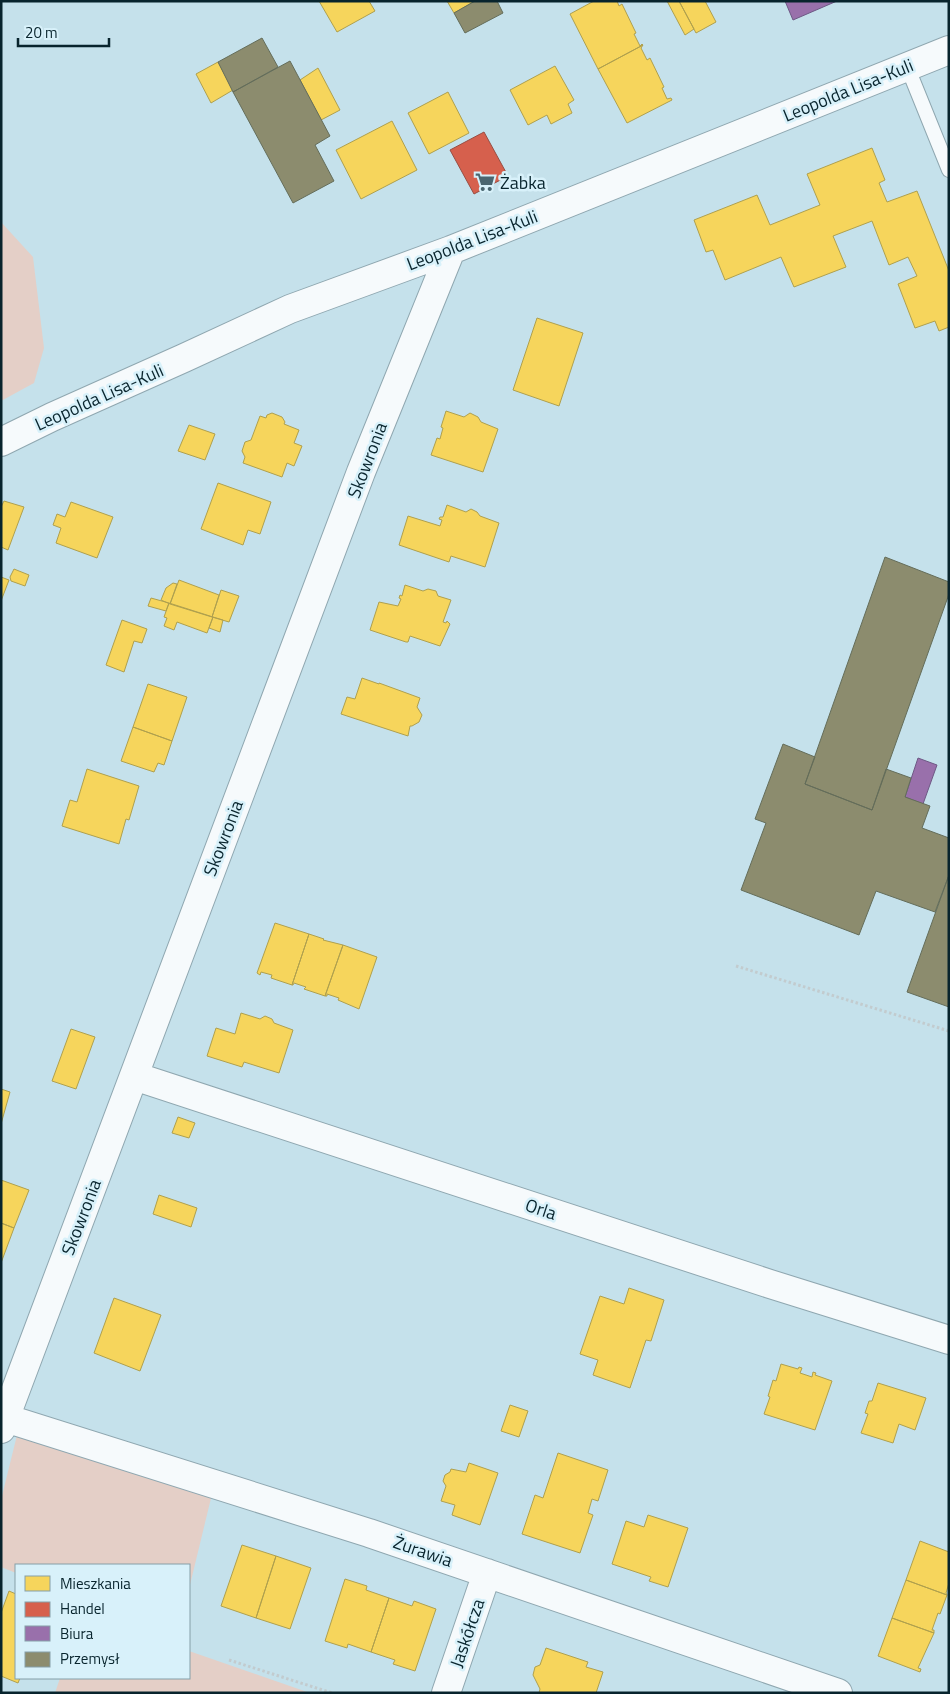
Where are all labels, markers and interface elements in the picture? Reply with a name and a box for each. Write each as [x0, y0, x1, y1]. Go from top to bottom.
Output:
scale bar [18, 15, 109, 47]
text: 20 m [25, 21, 58, 44]
street label: Leopolda Lisa-Kuli [779, 52, 917, 128]
place label: Żabka [500, 169, 546, 196]
supermarket icon: Żabka [474, 171, 496, 193]
street label: Leopolda Lisa-Kuli [403, 203, 541, 277]
street label: Leopolda Lisa-Kuli [30, 357, 168, 437]
street label: Skowronia [340, 418, 394, 502]
street label: Skowronia [196, 796, 250, 880]
street label: Skowronia [54, 1175, 108, 1259]
street label: Orla [522, 1191, 560, 1227]
street label: Żurawia [390, 1528, 456, 1574]
legend [15, 1564, 190, 1679]
text: Mieszkania [60, 1572, 131, 1595]
street label: Jaskółcza [443, 1595, 491, 1671]
text: Handel [60, 1597, 105, 1620]
text: Biura [60, 1622, 94, 1645]
text: Przemysł [60, 1647, 120, 1670]

